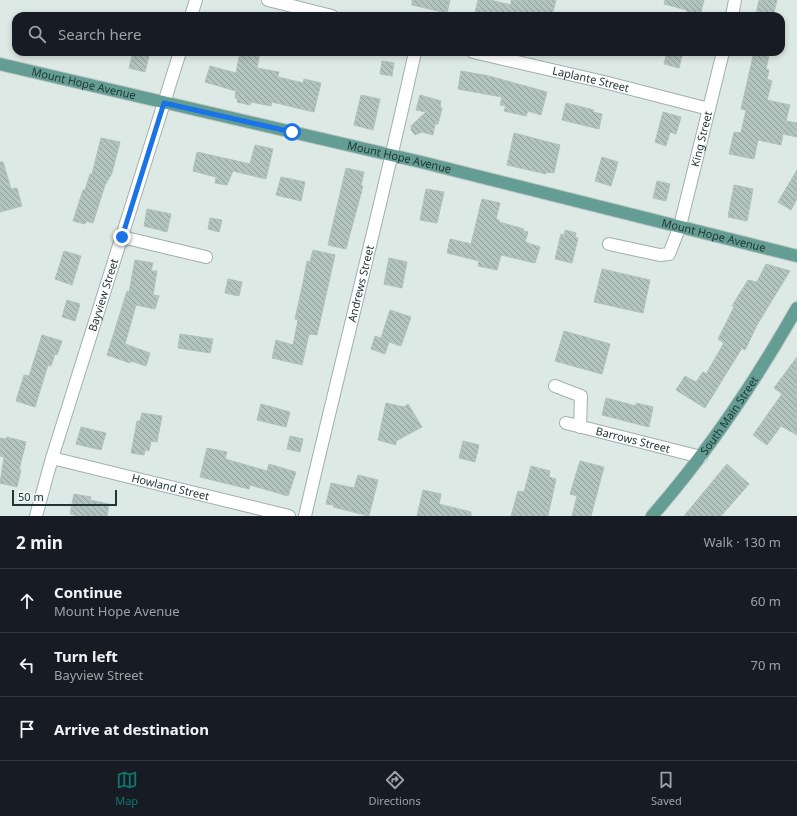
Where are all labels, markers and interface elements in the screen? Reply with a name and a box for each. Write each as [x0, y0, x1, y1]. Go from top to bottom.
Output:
search box [12, 12, 785, 56]
icon: search [26, 23, 48, 45]
text: Search here [58, 24, 141, 44]
street label: Laplante Street [551, 62, 631, 95]
street label: Mount Hope Avenue [30, 64, 137, 102]
street label: King Street [687, 109, 715, 168]
route start [283, 123, 301, 141]
street label: Mount Hope Avenue [346, 137, 453, 176]
street label: Mount Hope Avenue [660, 215, 767, 255]
route end [113, 228, 131, 246]
street label: Andrews Street [344, 244, 377, 323]
street label: Bayview Street [84, 257, 121, 333]
street label: South Main Street [696, 373, 761, 457]
street label: Barrows Street [594, 423, 672, 456]
street label: Howland Street [130, 470, 211, 503]
scale bar [12, 488, 117, 507]
text: 50 m [18, 489, 44, 504]
text: 2 min [16, 531, 63, 554]
text: Walk · 130 m [703, 533, 781, 551]
text: Continue [54, 582, 122, 602]
icon: ahead [16, 590, 38, 612]
text: 60 m [751, 592, 781, 610]
text: Mount Hope Avenue [54, 602, 180, 620]
text: Turn left [54, 646, 118, 666]
icon: left [16, 654, 38, 676]
text: 70 m [751, 656, 781, 674]
text: Bayview Street [54, 666, 143, 684]
icon: arrive [16, 718, 38, 740]
text: Arrive at destination [54, 719, 209, 739]
tab: Map [115, 769, 138, 808]
tab: Directions [368, 769, 421, 808]
tab: Saved [651, 769, 682, 808]

